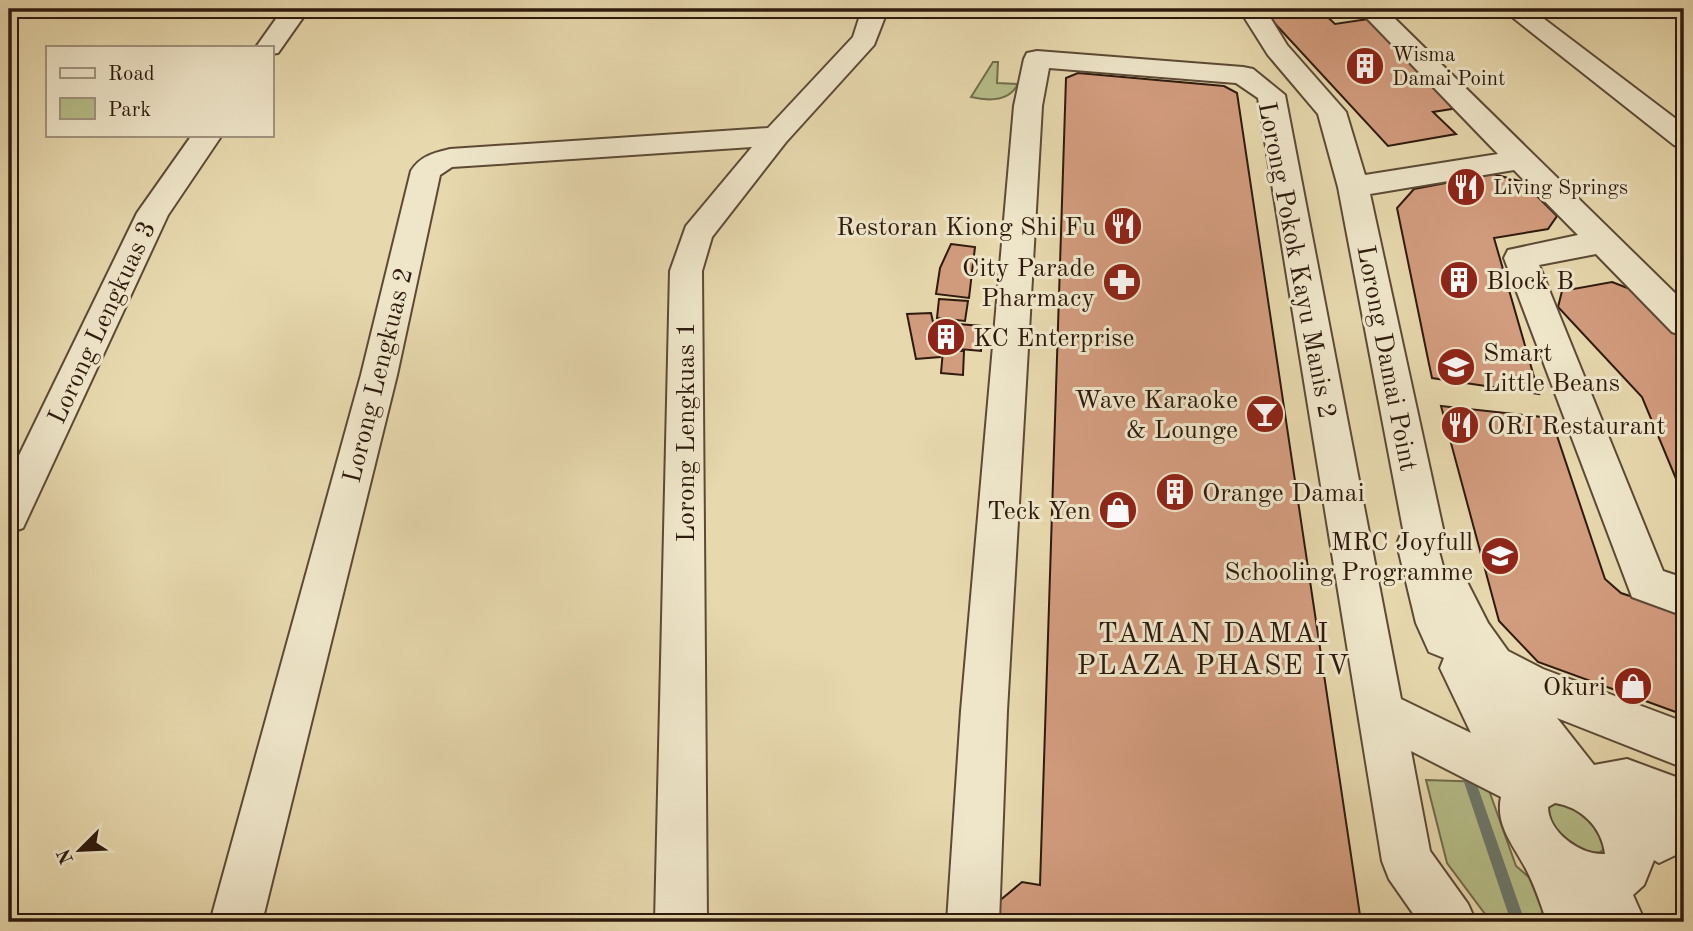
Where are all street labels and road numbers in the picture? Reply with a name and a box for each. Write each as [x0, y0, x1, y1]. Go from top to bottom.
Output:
street label: Lorong Pokok Kayu Manis 2 [1253, 100, 1340, 421]
street label: Lorong Lengkuas 3 [44, 217, 161, 428]
street label: Lorong Damai Point [1351, 243, 1421, 474]
street label: Lorong Lengkuas 2 [340, 265, 418, 486]
street label: Lorong Lengkuas 1 [674, 322, 700, 542]

